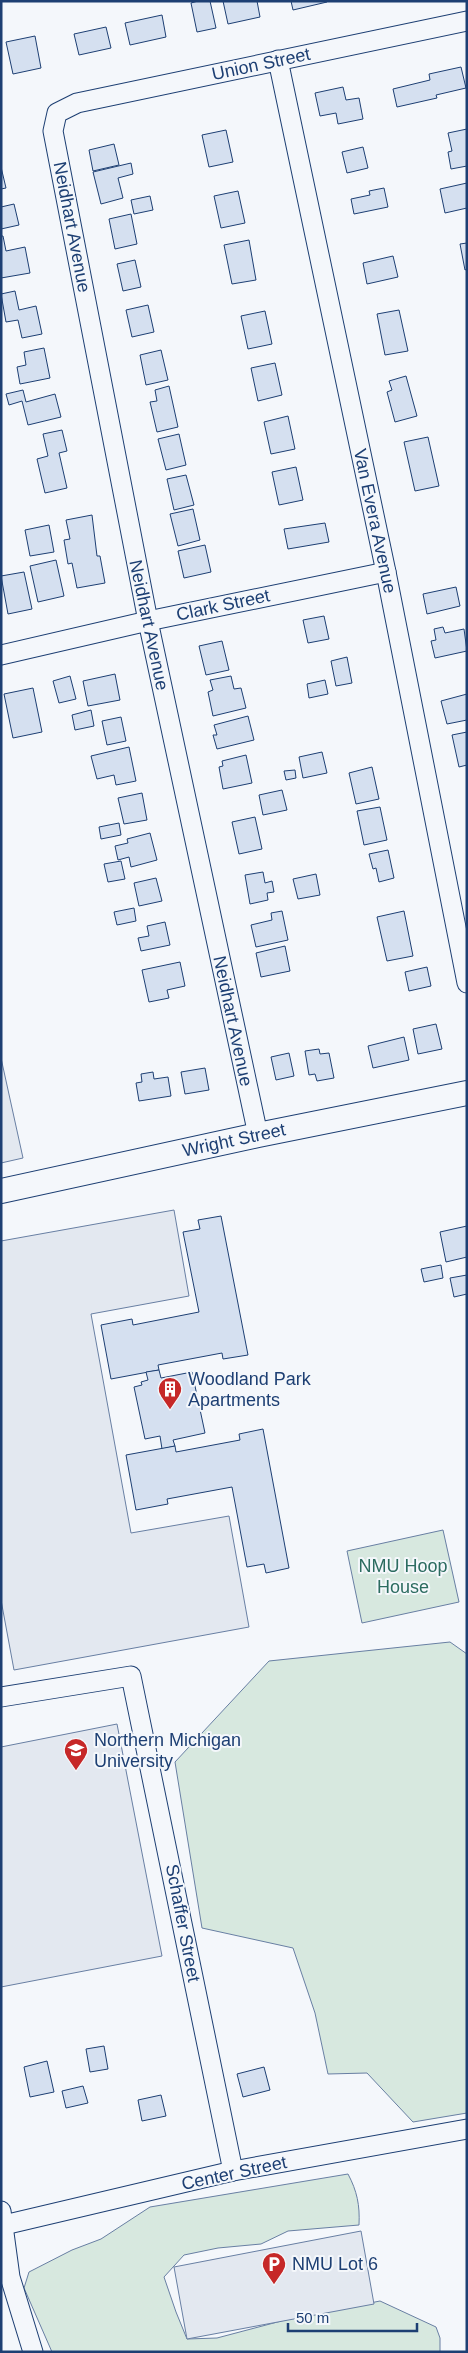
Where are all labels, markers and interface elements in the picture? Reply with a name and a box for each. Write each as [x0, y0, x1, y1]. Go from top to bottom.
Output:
street label: Union Street [210, 44, 312, 84]
street label: Neidhart Avenue [50, 160, 94, 294]
street label: Van Evera Avenue [350, 447, 400, 595]
street label: Neidhart Avenue [125, 558, 173, 692]
street label: Clark Street [174, 585, 272, 625]
street label: Neidhart Avenue [209, 954, 257, 1088]
street label: Wright Street [181, 1119, 287, 1161]
place label: Woodland Park Apartments [188, 1369, 312, 1410]
building icon: Woodland Park Apartments [157, 1376, 183, 1410]
park label: NMU Hoop House [358, 1556, 448, 1597]
place label: Northern Michigan University [94, 1730, 241, 1771]
school or university icon: Northern Michigan University [63, 1737, 89, 1771]
street label: Schaffer Street [162, 1862, 204, 1984]
street label: Center Street [180, 2152, 288, 2194]
parking icon: NMU Lot 6 [261, 2251, 287, 2285]
place label: NMU Lot 6 [292, 2254, 378, 2274]
scale bar [288, 2300, 417, 2332]
text: 50 m [296, 2309, 329, 2326]

